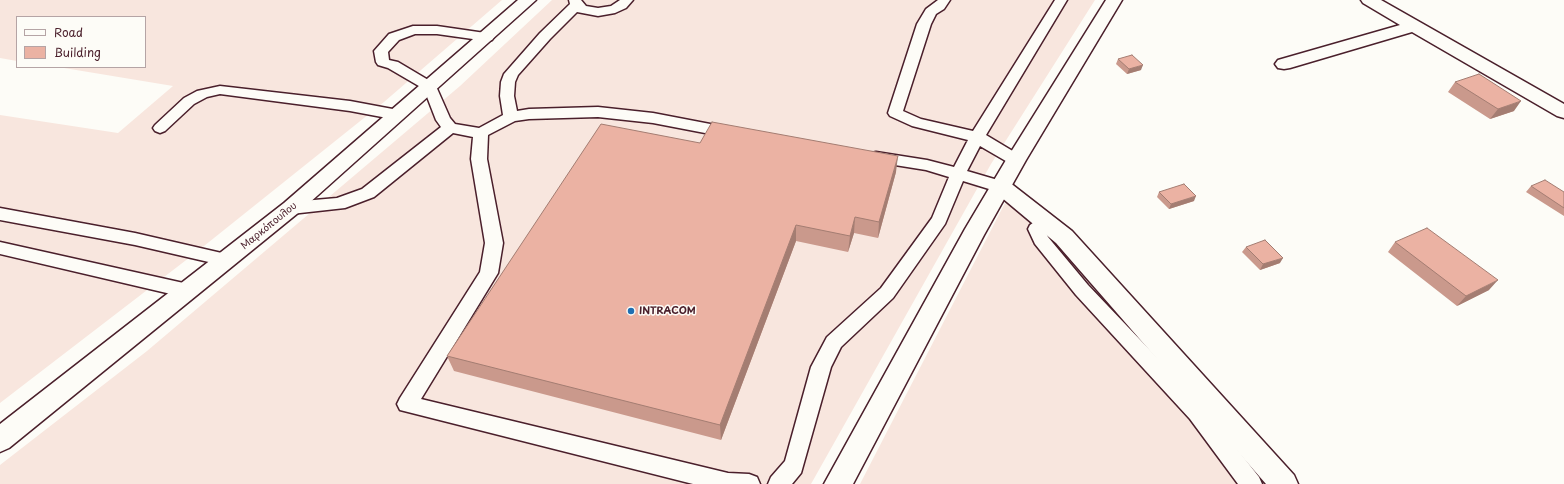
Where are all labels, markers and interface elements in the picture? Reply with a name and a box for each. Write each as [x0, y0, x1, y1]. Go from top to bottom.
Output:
legend [16, 16, 146, 68]
text: Road [54, 23, 83, 41]
text: Building [54, 43, 101, 61]
street label: Μαρκόπουλου [239, 200, 299, 252]
place label: INTRACOM [639, 305, 696, 317]
marker: INTRACOM [626, 306, 636, 316]

